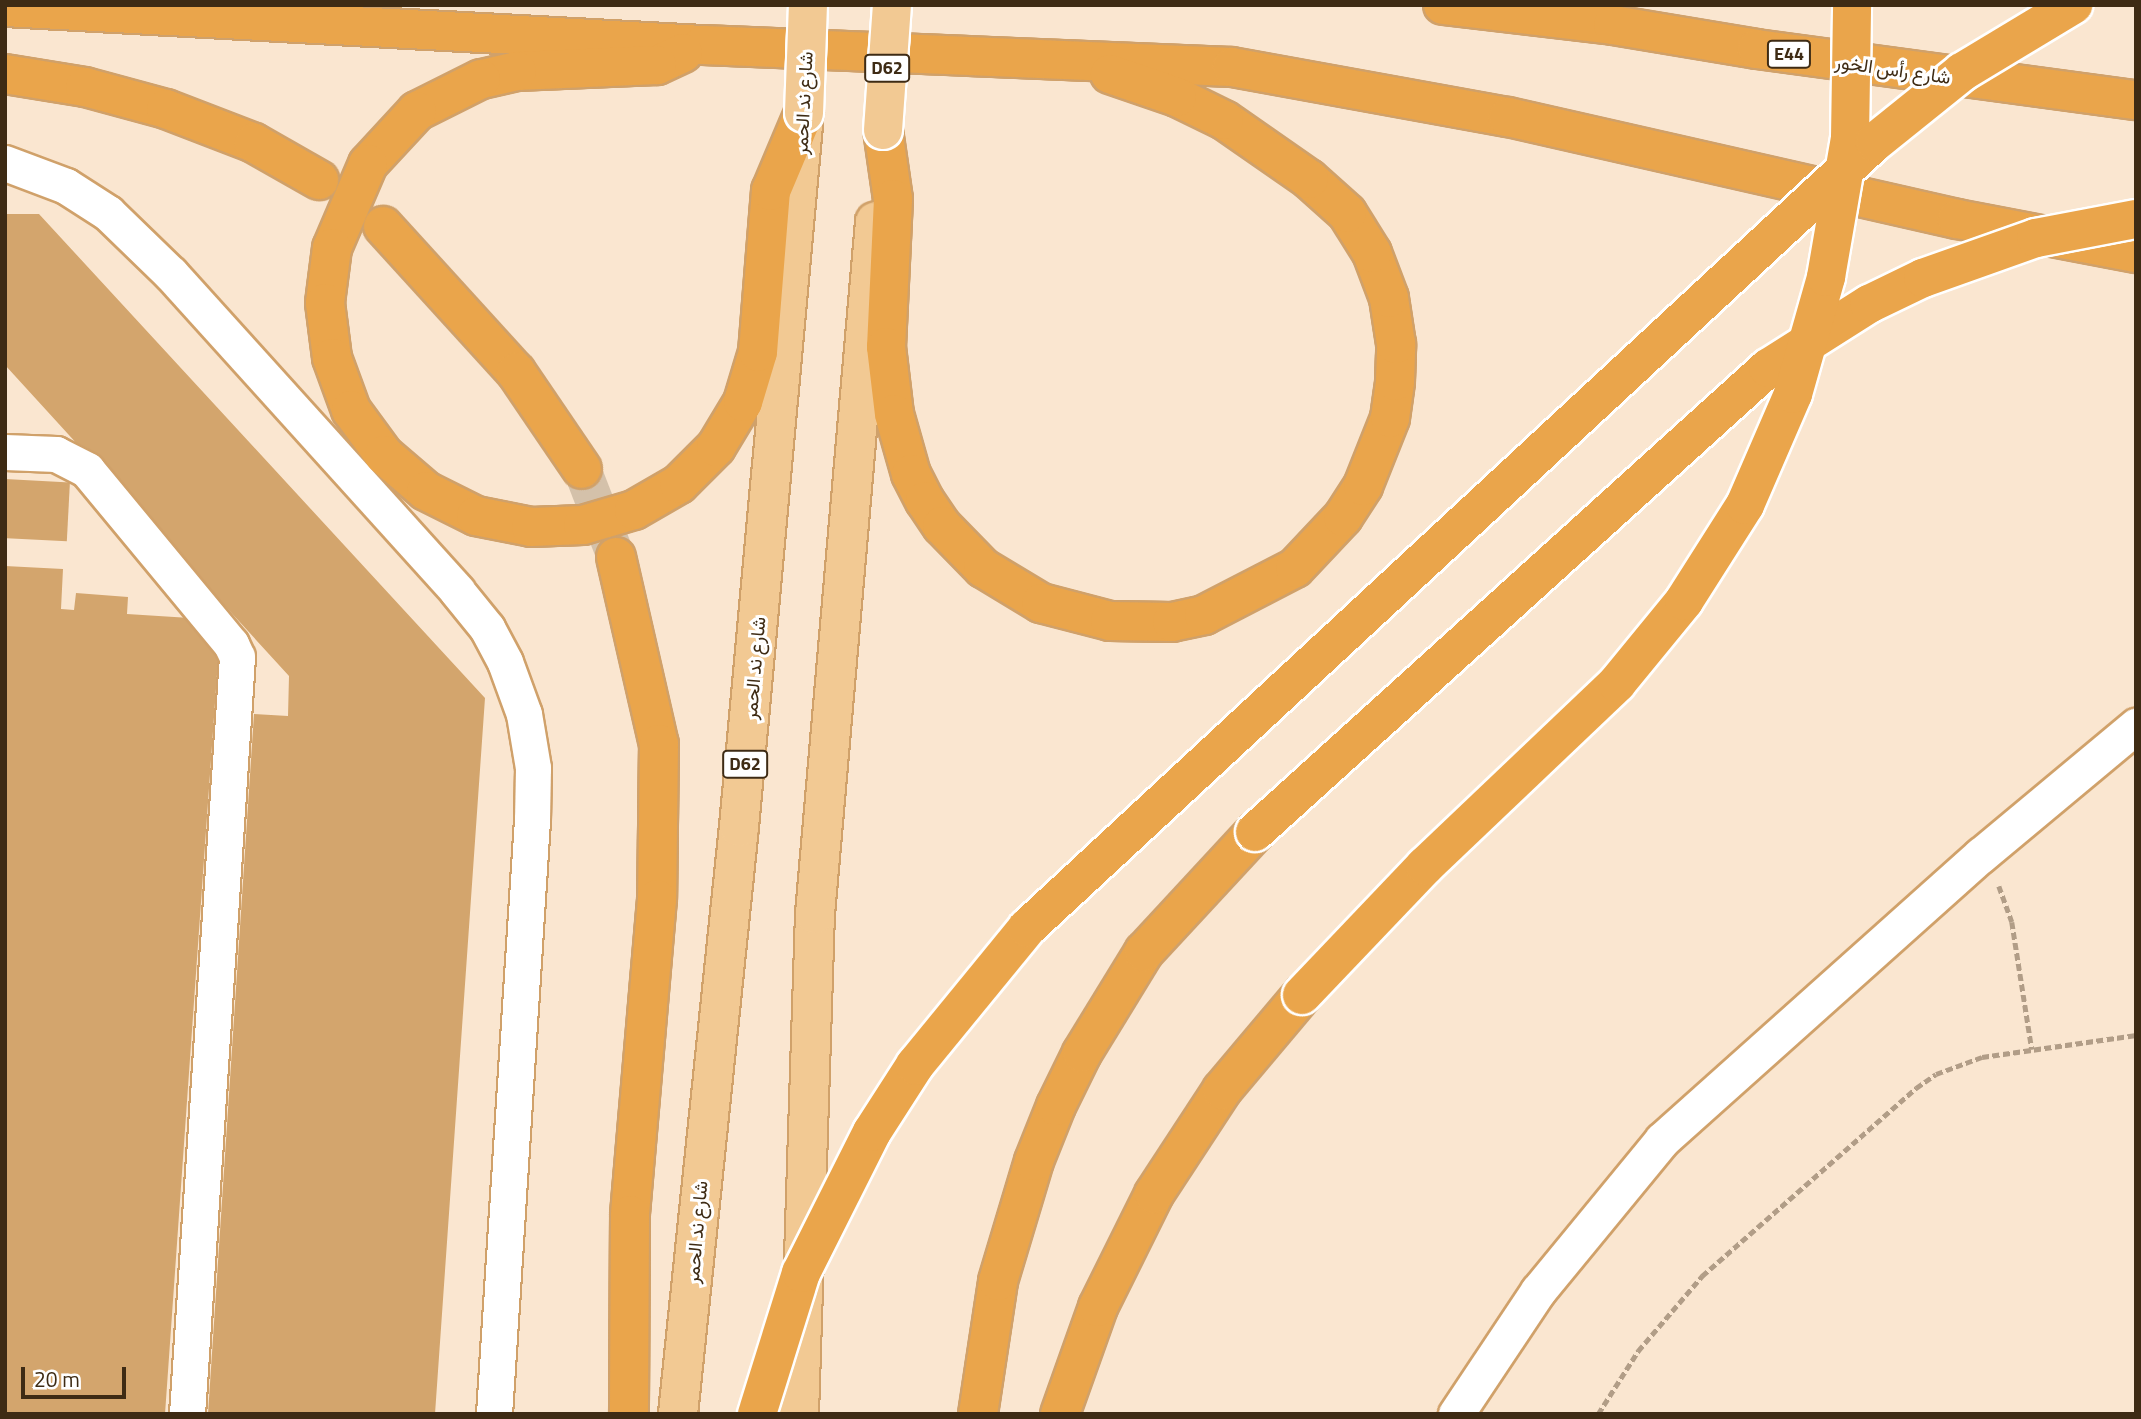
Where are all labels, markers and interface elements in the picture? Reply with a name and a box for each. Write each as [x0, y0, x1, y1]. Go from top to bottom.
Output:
road number: E44 [1766, 40, 1812, 68]
street label: شارع رأس الخور [1834, 50, 1952, 88]
street label: شارع ند الحمر [789, 51, 817, 155]
road number: D62 [862, 54, 912, 82]
street label: شارع ند الحمر [738, 616, 770, 720]
road number: D62 [720, 750, 770, 778]
street label: شارع ند الحمر [680, 1180, 712, 1284]
scale bar [24, 1352, 130, 1396]
text: 20 m [34, 1363, 80, 1395]

